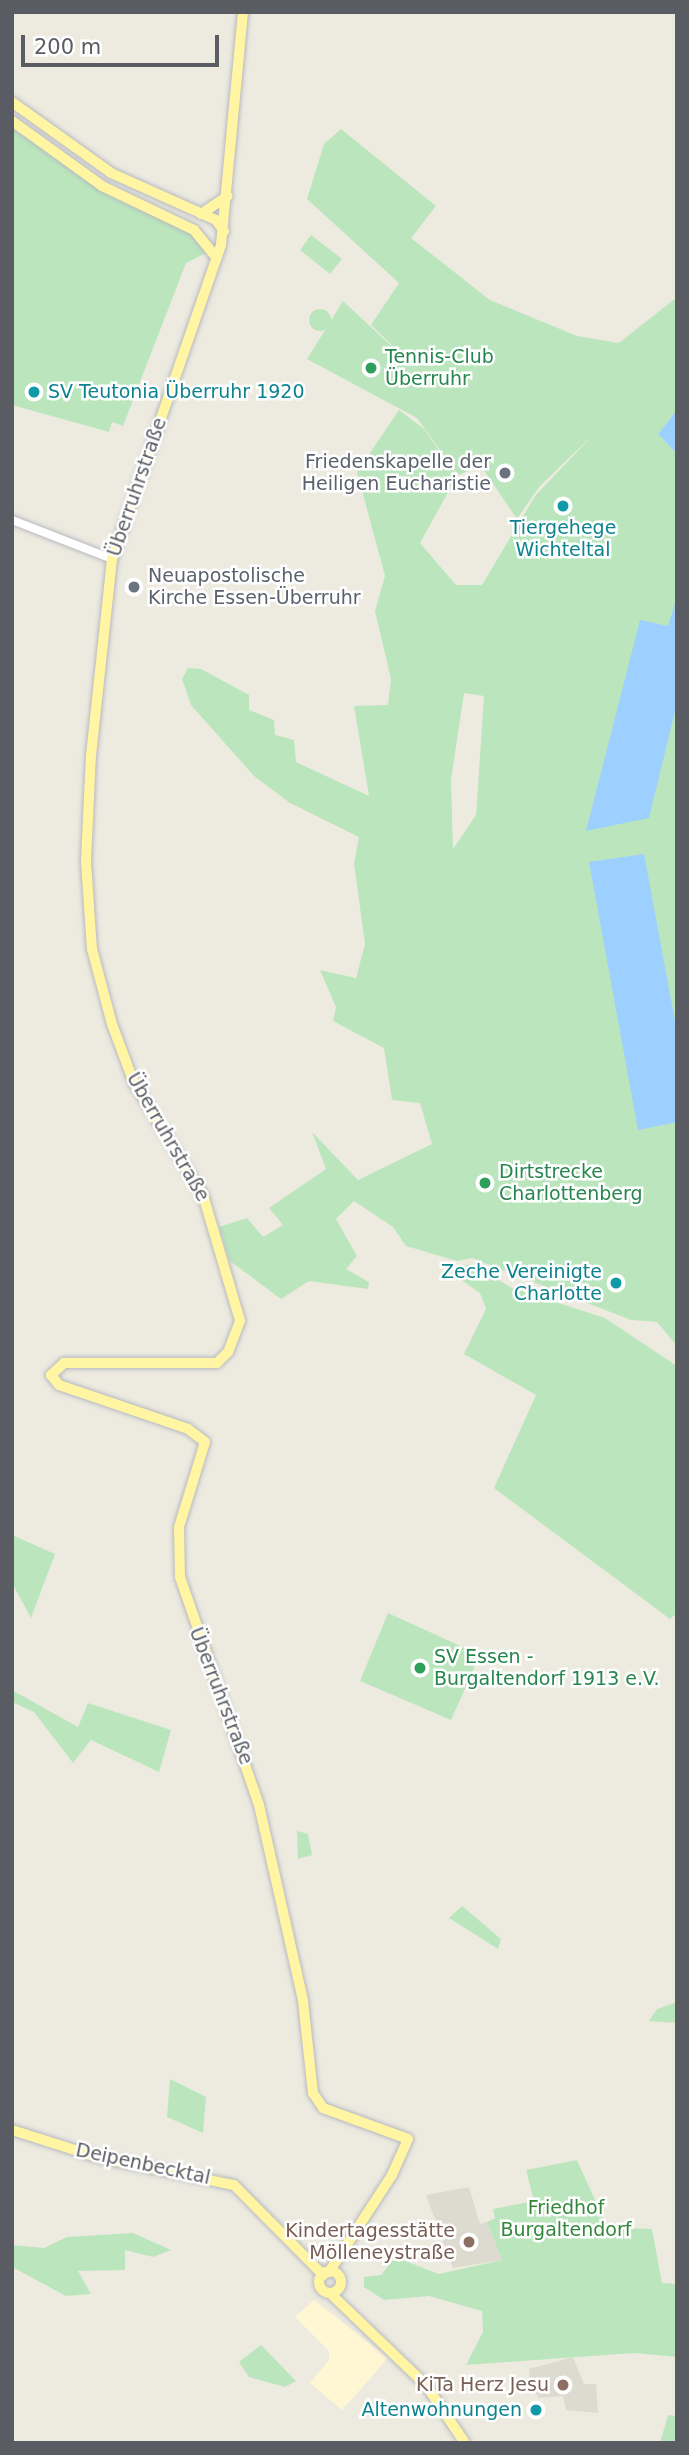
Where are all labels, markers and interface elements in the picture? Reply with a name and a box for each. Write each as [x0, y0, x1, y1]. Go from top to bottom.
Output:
scale bar [24, 21, 222, 65]
text: 200 m [34, 35, 101, 59]
place label: Tennis-Club Überruhr [385, 346, 494, 390]
marker: Tennis-Club Überruhr [363, 360, 379, 376]
place label: SV Teutonia Überruhr 1920 [48, 381, 305, 403]
marker: SV Teutonia Überruhr 1920 [26, 384, 42, 400]
street label: Überruhrstraße [103, 415, 171, 559]
place label: Friedenskapelle der Heiligen Eucharistie [302, 451, 491, 495]
marker: Friedenskapelle der Heiligen Eucharistie [497, 465, 513, 481]
marker: Tiergehege Wichteltal [555, 498, 571, 514]
place label: Tiergehege Wichteltal [510, 517, 616, 561]
place label: Neuapostolische Kirche Essen-Überruhr [148, 565, 361, 609]
marker: Neuapostolische Kirche Essen-Überruhr [126, 579, 142, 595]
street label: Überruhrstraße [122, 1068, 214, 1206]
place label: Dirtstrecke Charlottenberg [499, 1161, 643, 1205]
marker: Dirtstrecke Charlottenberg [477, 1175, 493, 1191]
place label: Zeche Vereinigte Charlotte [441, 1261, 602, 1305]
marker: Zeche Vereinigte Charlotte [608, 1275, 624, 1291]
street label: Überruhrstraße [184, 1624, 258, 1768]
place label: SV Essen - Burgaltendorf 1913 e.V. [434, 1646, 660, 1690]
marker: SV Essen - Burgaltendorf 1913 e.V. [412, 1660, 428, 1676]
street label: Deipenbecktal [74, 2139, 212, 2189]
park label: Friedhof Burgaltendorf [501, 2197, 631, 2241]
place label: Kindertagesstätte Mölleneystraße [285, 2220, 455, 2264]
marker: Kindertagesstätte Mölleneystraße [461, 2234, 477, 2250]
place label: KiTa Herz Jesu [416, 2374, 549, 2396]
marker: KiTa Herz Jesu [555, 2377, 571, 2393]
place label: Altenwohnungen [361, 2399, 522, 2421]
marker: Altenwohnungen [528, 2402, 544, 2418]

